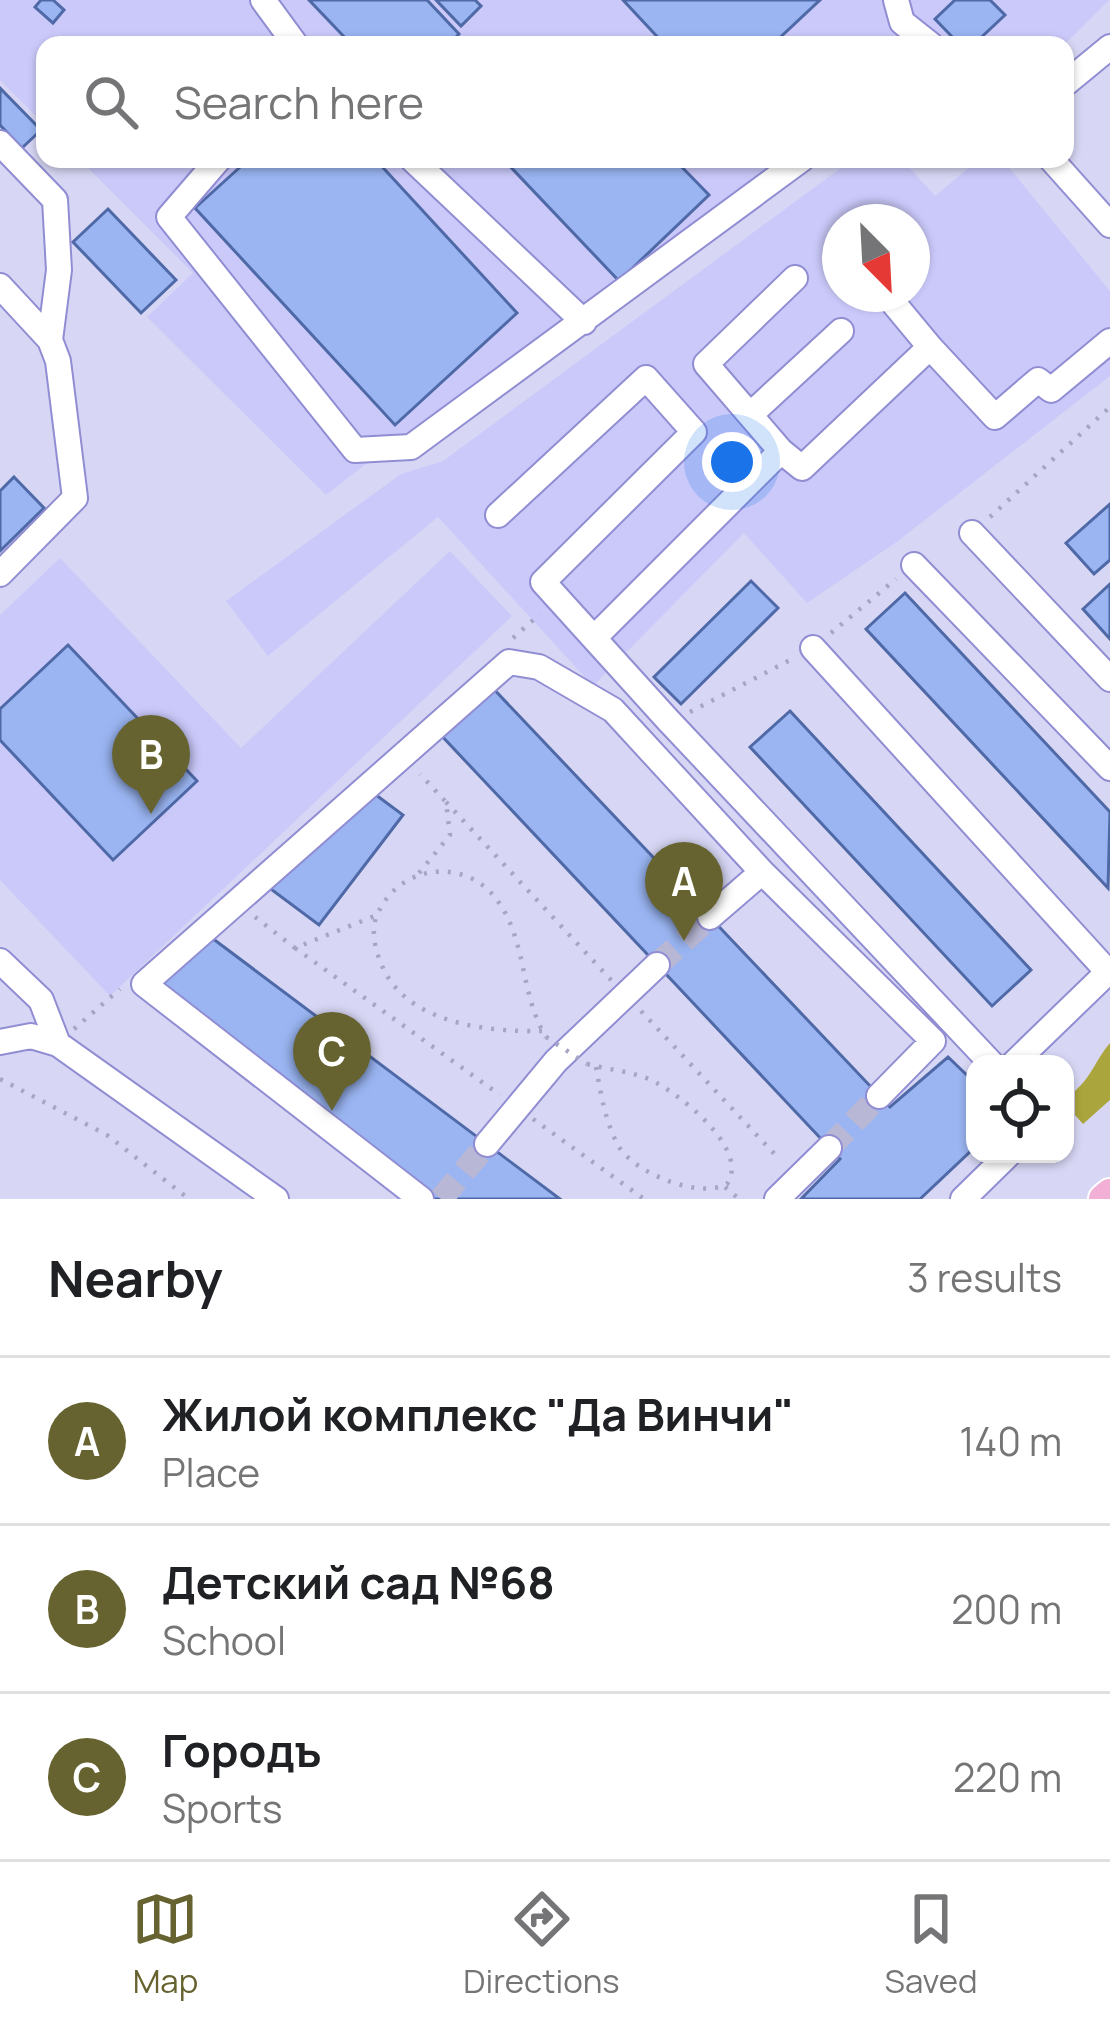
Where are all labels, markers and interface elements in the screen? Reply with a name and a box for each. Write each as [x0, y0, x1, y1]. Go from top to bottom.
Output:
search box [36, 36, 1074, 168]
icon: search [78, 69, 144, 135]
text: Search here [174, 71, 424, 133]
north arrow [822, 204, 930, 312]
your location [702, 432, 762, 492]
pin: B [112, 715, 190, 814]
pin: A [645, 842, 723, 941]
pin: C [293, 1012, 371, 1111]
map controls [966, 1055, 1074, 1163]
button: locate [966, 1055, 1074, 1163]
text: Nearby [48, 1243, 223, 1312]
text: 3 results [907, 1250, 1062, 1304]
text: Жилой комплекс "Да Винчи" [162, 1383, 794, 1445]
text: A [74, 1414, 100, 1468]
text: 140 m [959, 1414, 1062, 1468]
text: Place [162, 1445, 260, 1499]
text: Детский сад №68 [162, 1551, 555, 1613]
text: B [75, 1582, 99, 1636]
text: 200 m [951, 1582, 1062, 1636]
text: School [162, 1613, 286, 1667]
text: Городъ [162, 1719, 322, 1781]
text: C [73, 1750, 101, 1804]
text: 220 m [953, 1750, 1062, 1804]
text: Sports [162, 1781, 282, 1835]
tab: Map [132, 1886, 198, 2003]
tab: Directions [463, 1886, 620, 2003]
tab: Saved [885, 1886, 978, 2003]

